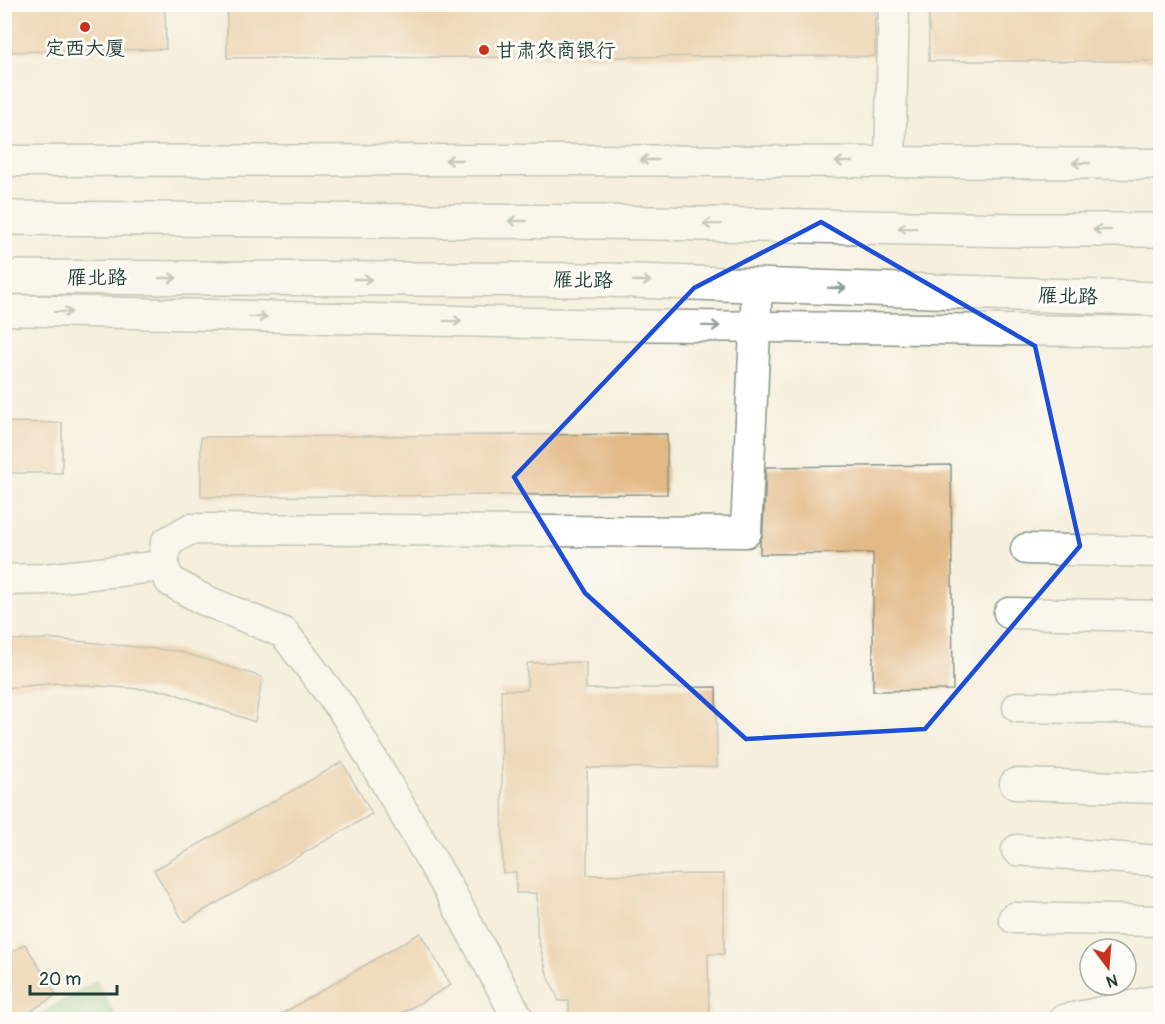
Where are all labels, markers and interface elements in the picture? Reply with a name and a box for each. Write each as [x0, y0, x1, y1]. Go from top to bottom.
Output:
marker: 定西大厦 [78, 20, 92, 34]
place label: 定西大厦 [45, 36, 125, 61]
place label: 甘肃农商银行 [496, 38, 616, 63]
marker: 甘肃农商银行 [477, 43, 491, 57]
one-way arrow [445, 154, 465, 166]
one-way arrow [640, 155, 660, 166]
one-way arrow [835, 156, 855, 168]
one-way arrow [1072, 157, 1092, 169]
one-way arrow [508, 215, 528, 227]
one-way arrow [703, 218, 723, 230]
one-way arrow [898, 222, 918, 234]
one-way arrow [1093, 224, 1113, 236]
street label: 雁北路 [67, 265, 128, 290]
street label: 雁北路 [553, 267, 614, 293]
one-way arrow [157, 272, 177, 283]
one-way arrow [352, 273, 372, 285]
one-way arrow [631, 276, 651, 287]
one-way arrow [826, 282, 846, 294]
street label: 雁北路 [1038, 282, 1099, 310]
one-way arrow [52, 306, 72, 318]
one-way arrow [247, 311, 267, 322]
one-way arrow [442, 315, 462, 327]
one-way arrow [700, 320, 720, 332]
north arrow [1078, 937, 1138, 997]
scale bar [30, 958, 117, 996]
text: 20 m [39, 968, 81, 991]
text: N [1104, 969, 1120, 992]

